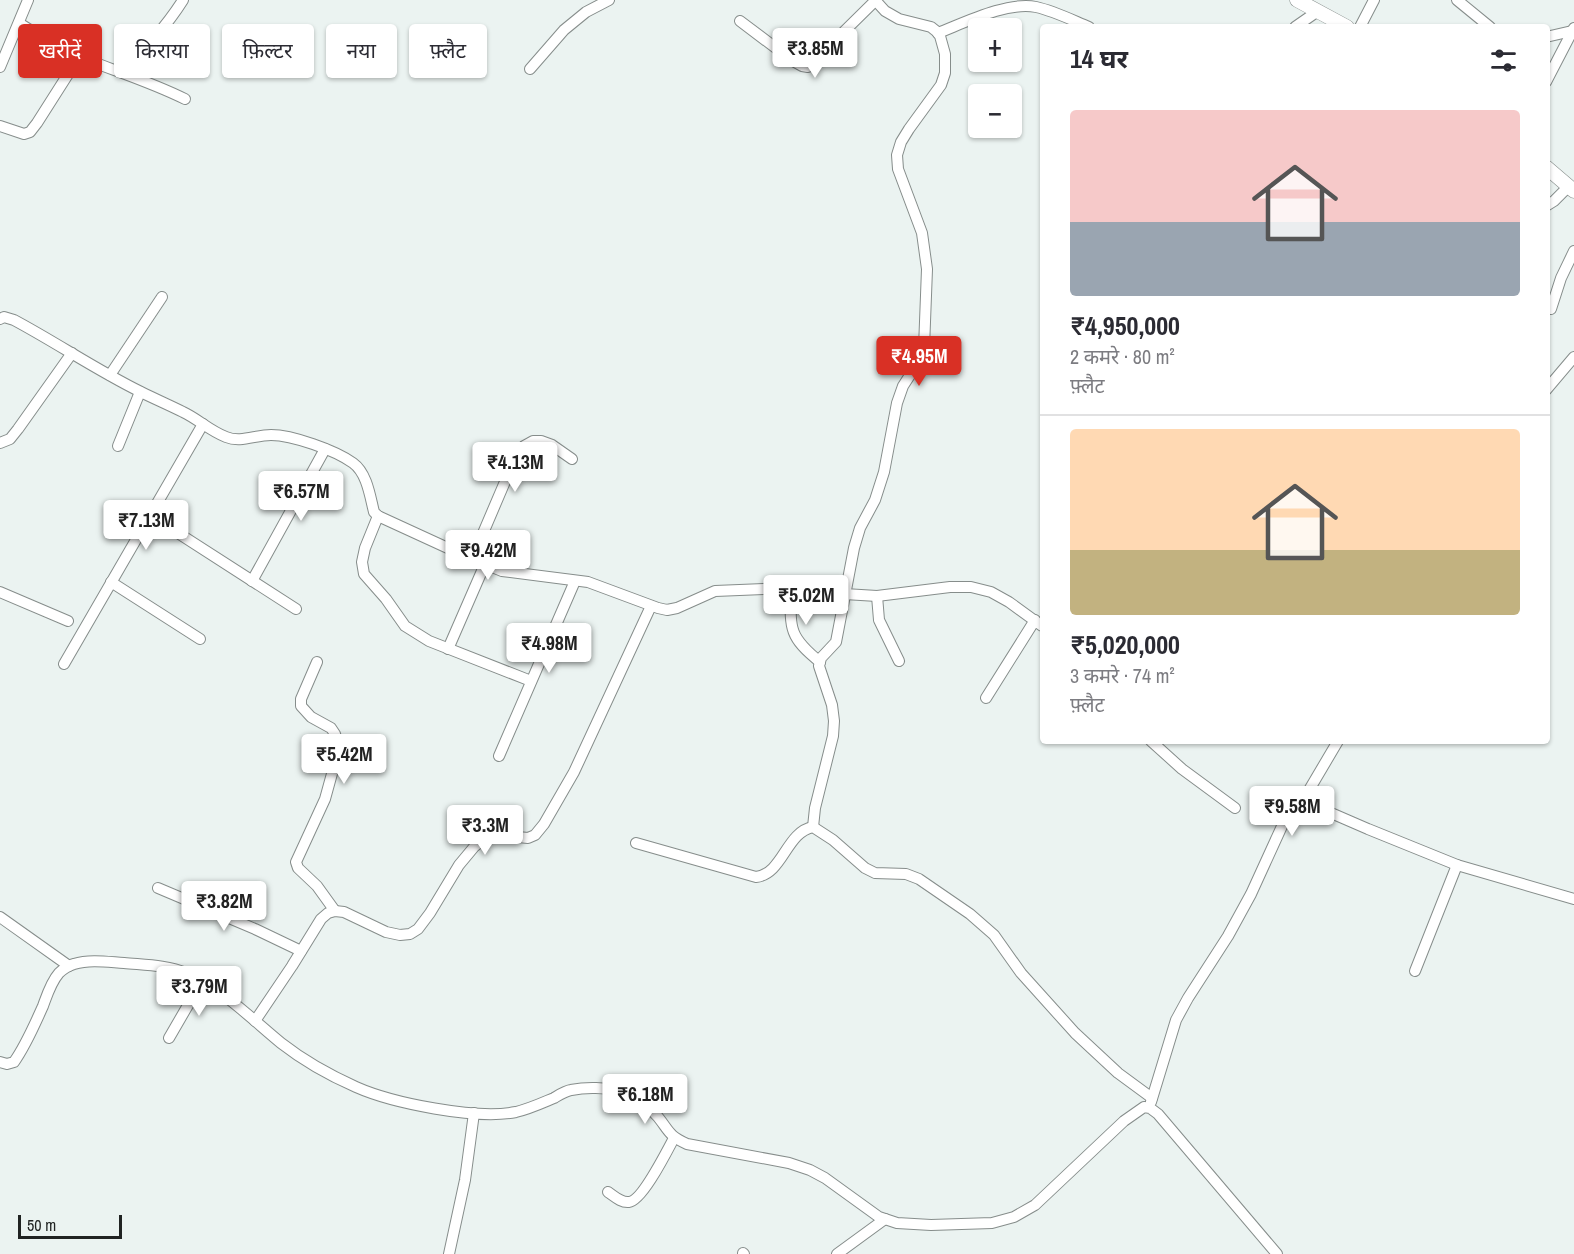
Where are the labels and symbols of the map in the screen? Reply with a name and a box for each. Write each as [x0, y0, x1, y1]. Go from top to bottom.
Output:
pin: ₹3.85M [766, 28, 864, 79]
pin: ₹4.95M [870, 336, 968, 387]
pin: ₹4.13M [466, 442, 564, 493]
pin: ₹6.57M [252, 471, 350, 522]
pin: ₹7.13M [97, 500, 195, 551]
pin: ₹9.42M [439, 530, 537, 581]
pin: ₹5.02M [757, 575, 855, 626]
pin: ₹4.98M [500, 623, 598, 674]
pin: ₹5.42M [295, 734, 393, 785]
pin: ₹9.58M [1243, 786, 1341, 837]
pin: ₹3.3M [443, 805, 527, 856]
pin: ₹3.82M [175, 881, 273, 932]
pin: ₹3.79M [150, 966, 248, 1017]
pin: ₹6.18M [596, 1074, 694, 1125]
scale bar [18, 1212, 122, 1240]

